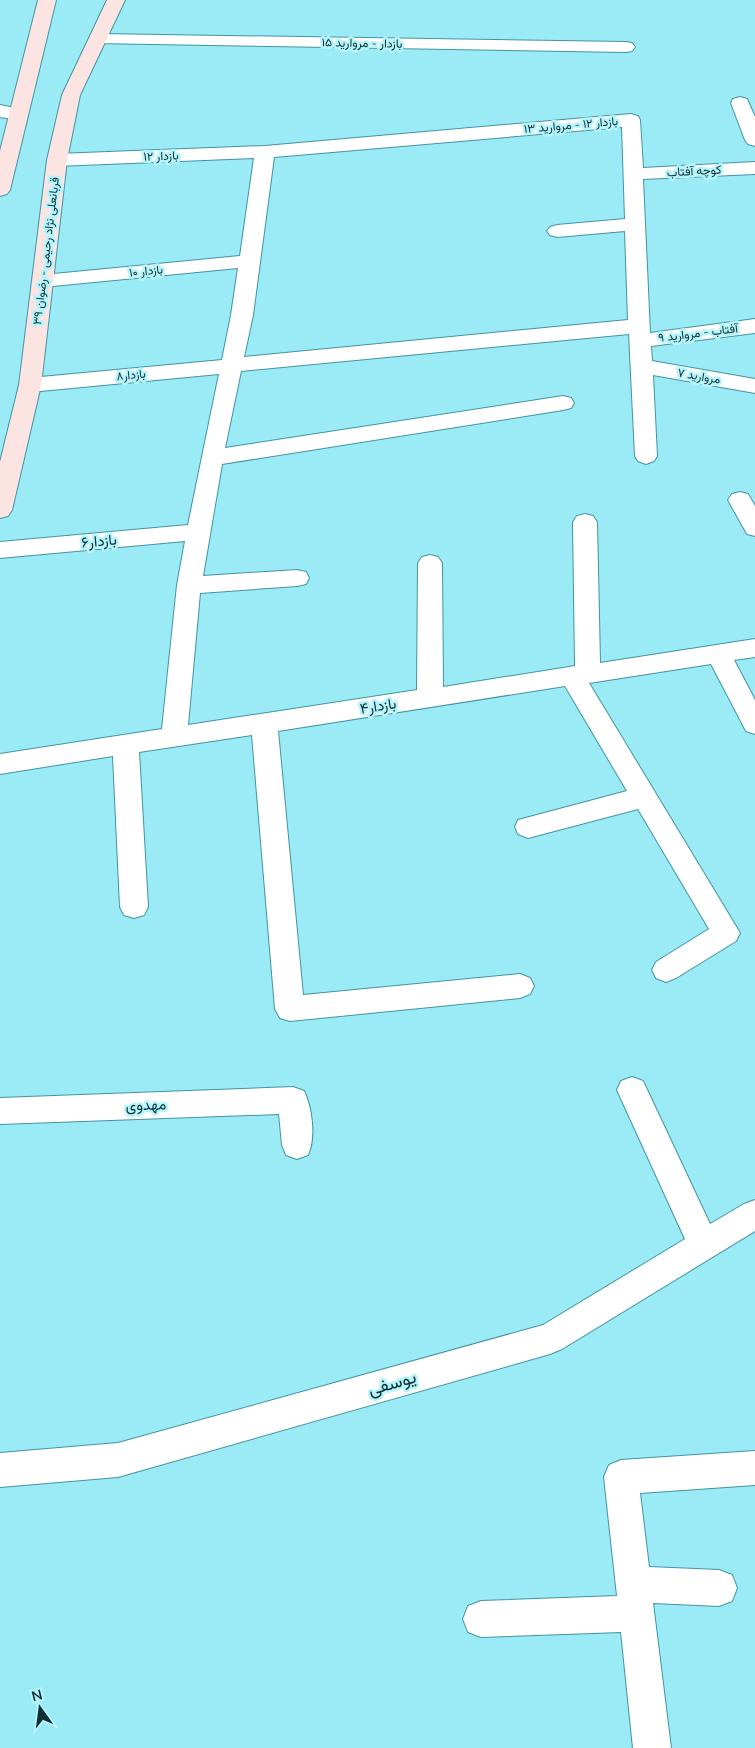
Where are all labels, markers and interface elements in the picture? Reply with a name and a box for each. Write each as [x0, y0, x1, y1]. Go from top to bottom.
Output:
street label: بازدار - مروارید ۱۵ [321, 34, 403, 52]
street label: بازدار ۱۲ - مروارید ۱۳ [523, 113, 619, 137]
street label: بازدار ۱۲ [143, 147, 179, 165]
street label: کوچه آفتاب [666, 162, 722, 180]
street label: قربانعلی نژاد رحیمی - رضوان ۳۹ [29, 176, 63, 326]
street label: بازدار ۱۰ [128, 261, 164, 281]
street label: آفتاب - مروارید ۹ [657, 320, 740, 346]
street label: مروارید ۷ [676, 364, 722, 388]
street label: بازدار۸ [115, 365, 147, 385]
street label: بازدار۶ [80, 529, 117, 552]
street label: بازدار۴ [358, 693, 398, 718]
street label: مهدوی [125, 1094, 167, 1116]
street label: یوسفی [365, 1365, 419, 1400]
north arrow [15, 1683, 65, 1733]
text: N [30, 1685, 44, 1705]

